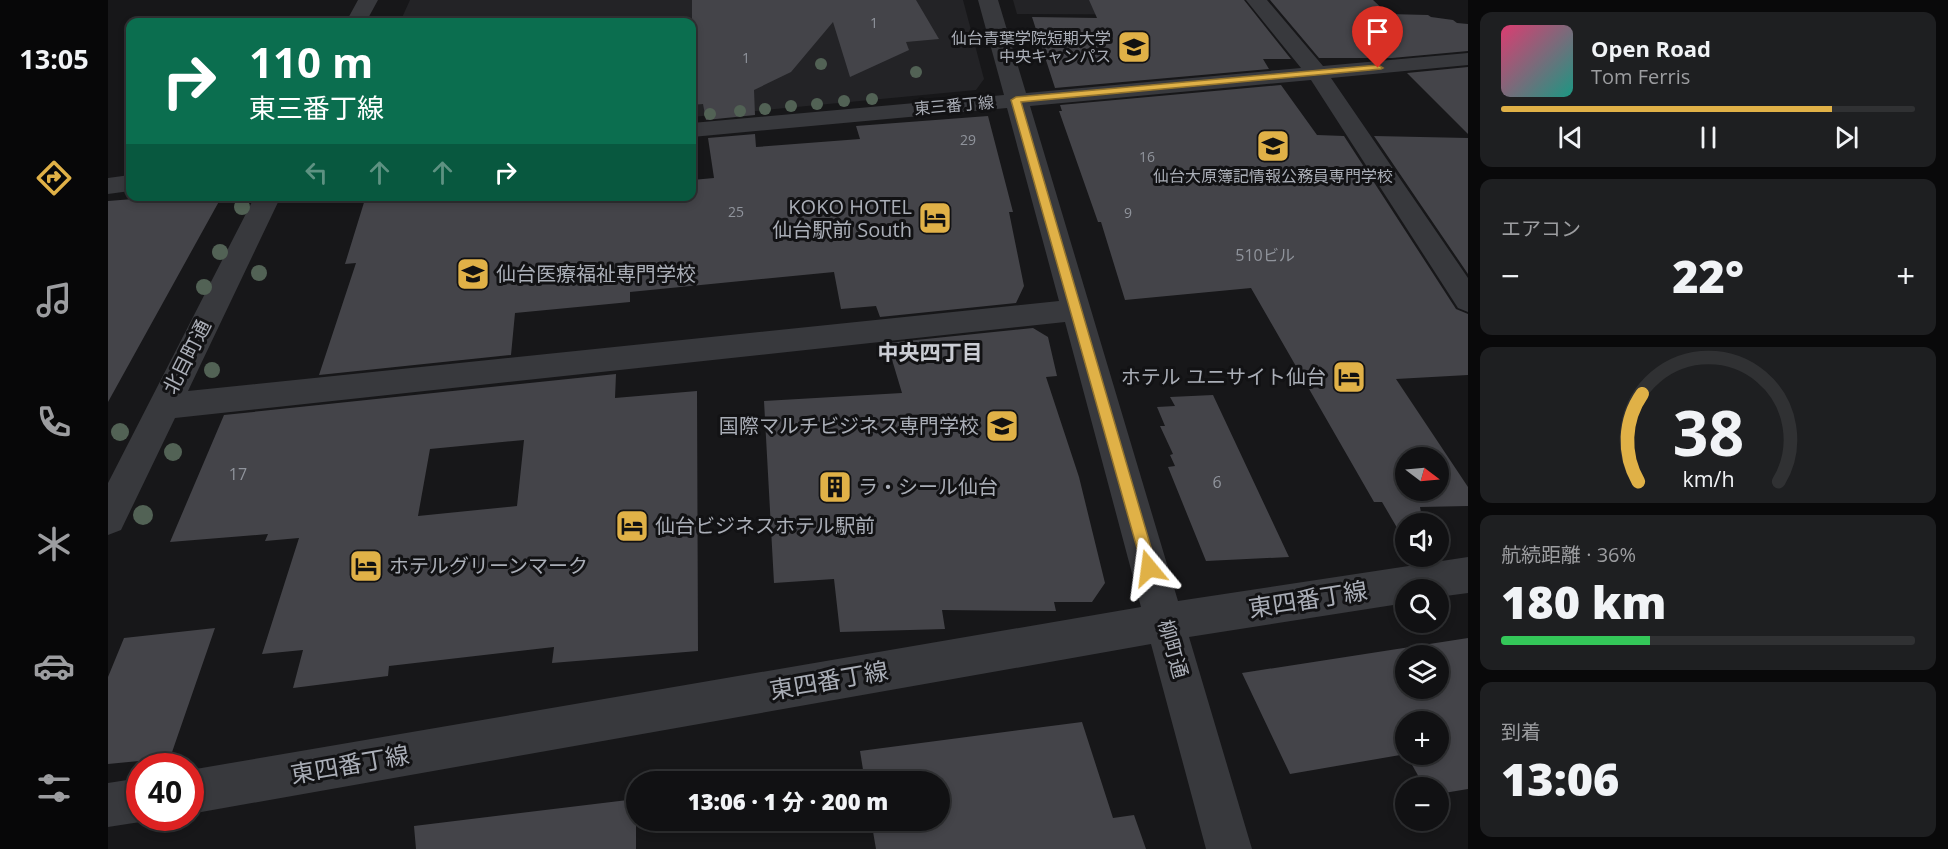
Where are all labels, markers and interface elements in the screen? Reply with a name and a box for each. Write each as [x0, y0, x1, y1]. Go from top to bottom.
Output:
pin [1352, 6, 1403, 68]
house number: 1 [870, 13, 878, 32]
icon: arrive [1361, 15, 1394, 48]
place label: 仙台青葉学院短期大学 中央キャンパス [951, 27, 1111, 67]
school or university icon: 仙台青葉学院短期大学 中央キャンパス [1116, 29, 1152, 65]
text: 110 m [249, 33, 373, 90]
text: Open Road [1591, 33, 1711, 63]
text: 13:05 [19, 40, 89, 77]
icon: right [150, 42, 228, 120]
house number: 1 [742, 48, 750, 67]
text: Tom Ferris [1591, 63, 1690, 90]
text: 東三番丁線 [249, 89, 384, 126]
street label: 東三番丁線 [913, 91, 995, 119]
icon: previous [1554, 121, 1587, 154]
icon: pause [1692, 121, 1725, 154]
icon: next [1830, 121, 1863, 154]
school or university icon: 仙台大原簿記情報公務員専門学校 [1255, 128, 1291, 164]
house number: 29 [960, 130, 976, 149]
house number: 16 [1139, 147, 1155, 166]
icon: left [300, 156, 333, 189]
icon: ahead [363, 156, 396, 189]
icon: ahead [426, 156, 459, 189]
icon: right [489, 156, 522, 189]
icon: directions [33, 157, 75, 199]
place label: 仙台大原簿記情報公務員専門学校 [1153, 165, 1393, 187]
place label: KOKO HOTEL 仙台駅前 South [772, 193, 912, 243]
hotel icon: KOKO HOTEL 仙台駅前 South [917, 200, 953, 236]
house number: 25 [728, 202, 744, 221]
house number: 9 [1124, 203, 1132, 222]
text: エアコン [1501, 215, 1581, 242]
house number: 510ビル [1235, 244, 1295, 266]
text: 22° [1672, 245, 1744, 306]
text: − [1501, 253, 1520, 298]
text: + [1896, 253, 1915, 298]
school or university icon: 仙台医療福祉専門学校 [455, 256, 491, 292]
place label: 仙台医療福祉専門学校 [496, 260, 696, 287]
icon: music [33, 279, 75, 321]
street label: 北目町通 [156, 315, 217, 399]
district label: 中央四丁目 [878, 338, 983, 366]
hotel icon: ホテル ユニサイト仙台 [1331, 359, 1367, 395]
place label: ホテル ユニサイト仙台 [1121, 363, 1326, 390]
text: 38 [1672, 389, 1744, 474]
icon: phone [33, 401, 75, 443]
school or university icon: 国際マルチビジネス専門学校 [984, 408, 1020, 444]
place label: 国際マルチビジネス専門学校 [719, 412, 979, 439]
north arrow [1395, 447, 1449, 501]
map controls [1395, 447, 1449, 831]
house number: 17 [229, 463, 247, 485]
text: km/h [1682, 464, 1734, 493]
building icon: ラ・シール仙台 [817, 469, 853, 505]
house number: 6 [1212, 471, 1222, 493]
place label: ラ・シール仙台 [858, 473, 998, 500]
hotel icon: 仙台ビジネスホテル駅前 [614, 508, 650, 544]
place label: 仙台ビジネスホテル駅前 [655, 512, 875, 539]
button: sound [1395, 513, 1449, 567]
icon: climate [33, 523, 75, 565]
position arrow [1117, 536, 1181, 600]
text: 航続距離 · 36% [1501, 541, 1636, 568]
hotel icon: ホテルグリーンマーク [348, 548, 384, 584]
place label: ホテルグリーンマーク [389, 552, 588, 579]
text: 180 km [1501, 571, 1666, 632]
street label: 東四番丁線 [1246, 573, 1370, 624]
button: search [1395, 579, 1449, 633]
street label: 柳町通 [1152, 616, 1195, 681]
icon: car [33, 645, 75, 687]
button: layers [1395, 645, 1449, 699]
street label: 東四番丁線 [767, 653, 891, 706]
button: + [1395, 711, 1449, 765]
text: 到着 [1501, 718, 1541, 745]
street label: 東四番丁線 [288, 737, 412, 790]
text: 13:06 [1501, 748, 1619, 809]
speed limit sign: 40 [126, 753, 204, 831]
icon: filters [33, 767, 75, 809]
button: − [1395, 777, 1449, 831]
text: 13:06 · 1 分 · 200 m [688, 786, 888, 816]

